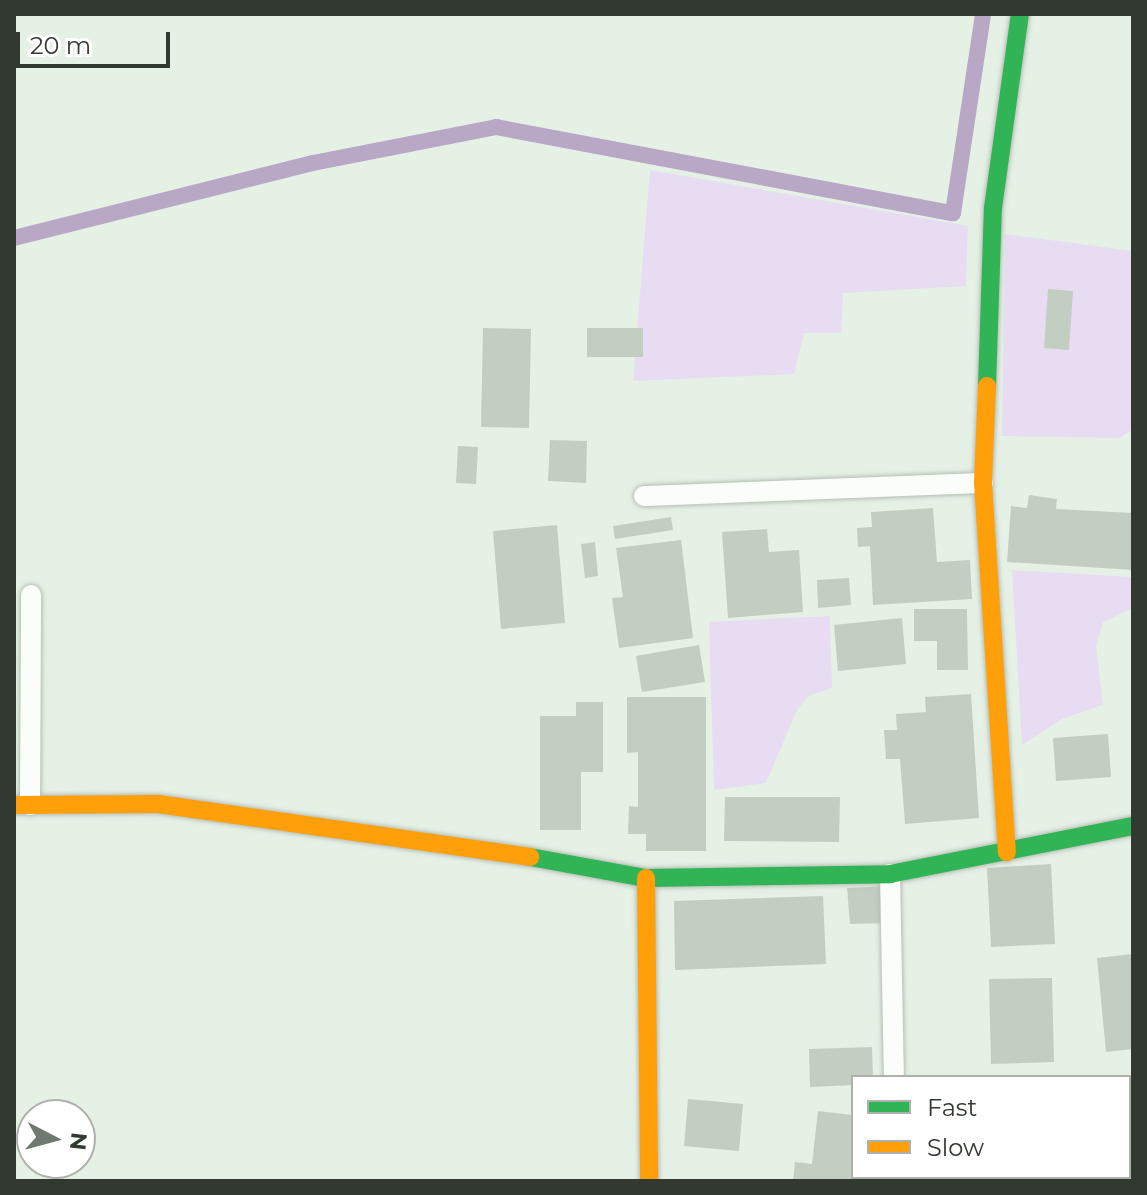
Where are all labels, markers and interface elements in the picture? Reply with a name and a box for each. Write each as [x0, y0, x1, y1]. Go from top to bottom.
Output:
scale bar [20, 16, 174, 66]
text: 20 m [30, 31, 91, 60]
legend [851, 1075, 1131, 1179]
text: Fast [927, 1093, 977, 1122]
north arrow [16, 1099, 96, 1179]
text: N [64, 1131, 93, 1152]
text: Slow [927, 1133, 984, 1162]

